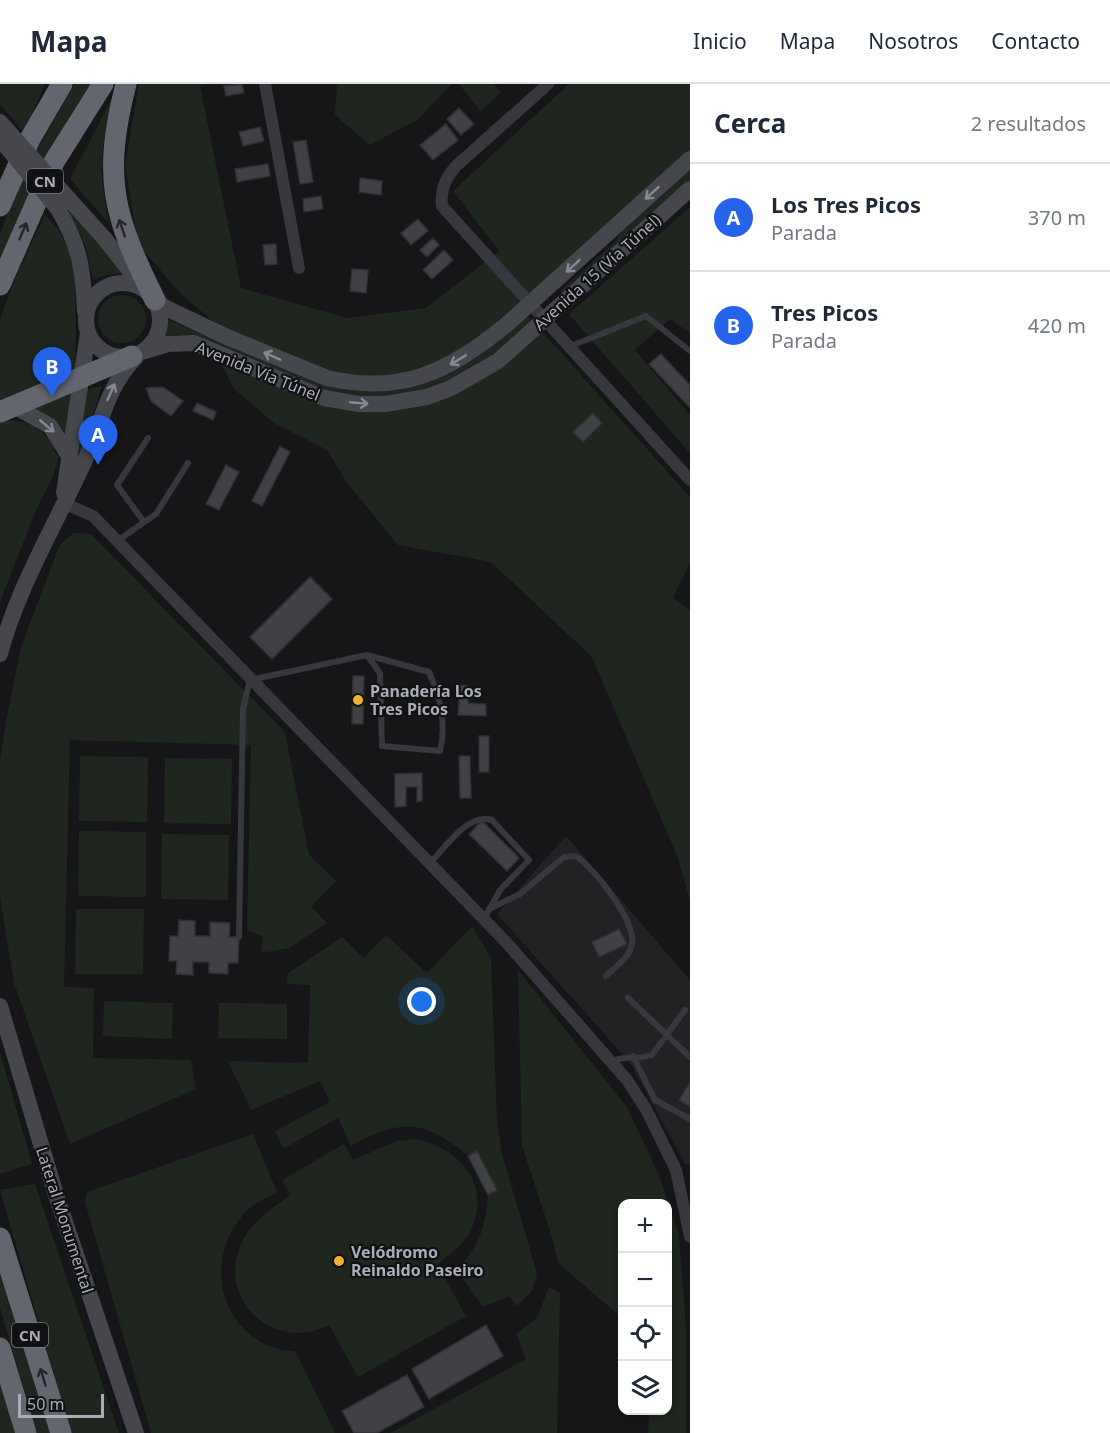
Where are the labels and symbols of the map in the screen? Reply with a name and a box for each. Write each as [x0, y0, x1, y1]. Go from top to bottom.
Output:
road number: CN [27, 169, 63, 193]
one-way arrow [645, 186, 660, 200]
street label: Avenida 15 (Vía Túnel) [529, 209, 666, 335]
one-way arrow [116, 218, 127, 237]
one-way arrow [18, 222, 29, 240]
one-way arrow [566, 259, 581, 273]
street label: Avenida Vía Túnel [193, 336, 323, 406]
pin: B [32, 348, 72, 397]
one-way arrow [263, 350, 282, 361]
one-way arrow [450, 355, 467, 367]
one-way arrow [106, 383, 117, 401]
one-way arrow [348, 398, 368, 409]
pin: A [78, 416, 118, 465]
one-way arrow [39, 419, 55, 432]
place label: Panadería Los Tres Picos [370, 680, 482, 720]
marker: Panadería Los Tres Picos [351, 693, 365, 707]
your location [407, 987, 436, 1016]
street label: Lateral Monumental [31, 1144, 99, 1296]
place label: Velódromo Reinaldo Paseiro [351, 1241, 484, 1281]
marker: Velódromo Reinaldo Paseiro [332, 1254, 346, 1268]
road number: CN [12, 1323, 48, 1347]
one-way arrow [37, 1368, 48, 1387]
scale bar [18, 1391, 104, 1418]

